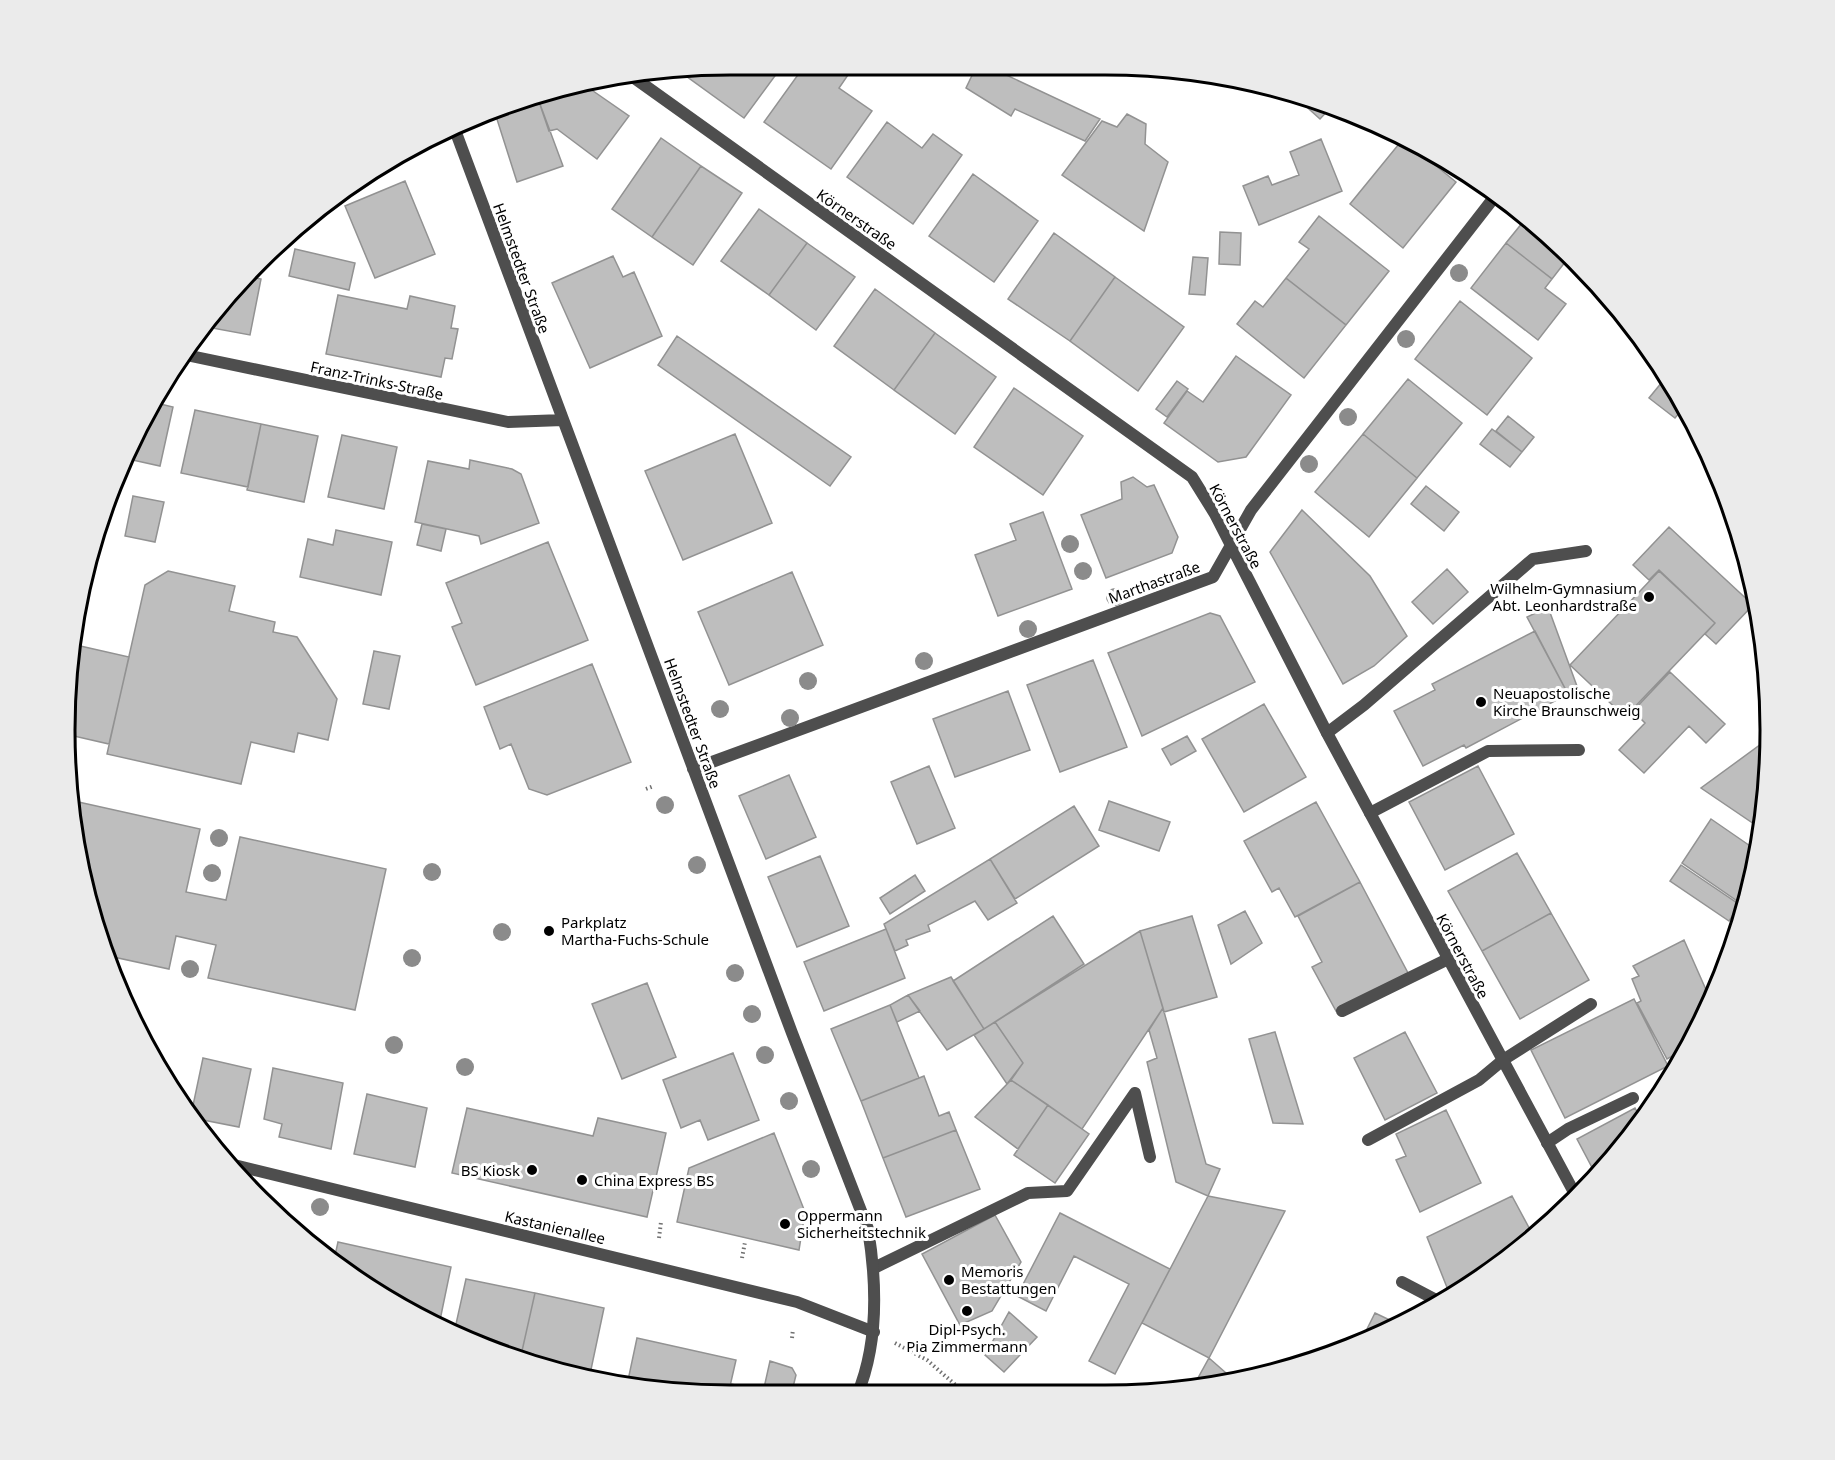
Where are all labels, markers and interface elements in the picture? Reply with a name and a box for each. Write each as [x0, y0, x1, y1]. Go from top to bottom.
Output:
street label: Körnerstraße [813, 184, 901, 254]
street label: Helmstedter Straße [489, 200, 555, 336]
street label: Franz-Trinks-Straße [309, 356, 445, 404]
street label: Körnerstraße [1205, 480, 1267, 572]
street label: Marthastraße [1105, 556, 1203, 608]
place label: Wilhelm-Gymnasium Abt. Leonhardstraße [1490, 578, 1637, 615]
marker: Wilhelm-Gymnasium Abt. Leonhardstraße [1642, 590, 1656, 604]
street label: Helmstedter Straße [660, 655, 726, 791]
place label: Neuapostolische Kirche Braunschweig [1493, 683, 1640, 720]
marker: Neuapostolische Kirche Braunschweig [1474, 695, 1488, 709]
street label: Körnerstraße [1432, 910, 1494, 1002]
place label: Parkplatz Martha-Fuchs-Schule [561, 912, 709, 949]
marker: Parkplatz Martha-Fuchs-Schule [542, 924, 556, 938]
place label: BS Kiosk [461, 1160, 520, 1180]
marker: BS Kiosk [525, 1163, 539, 1177]
place label: China Express BS [594, 1170, 714, 1190]
marker: China Express BS [575, 1173, 589, 1187]
place label: Oppermann Sicherheitstechnik [797, 1205, 926, 1242]
street label: Kastanienallee [503, 1206, 607, 1248]
marker: Oppermann Sicherheitstechnik [778, 1217, 792, 1231]
place label: Memoris Bestattungen [961, 1261, 1057, 1298]
marker: Memoris Bestattungen [942, 1273, 956, 1287]
marker: Dipl-Psych. Pia Zimmermann [960, 1304, 974, 1318]
place label: Dipl-Psych. Pia Zimmermann [906, 1319, 1028, 1356]

